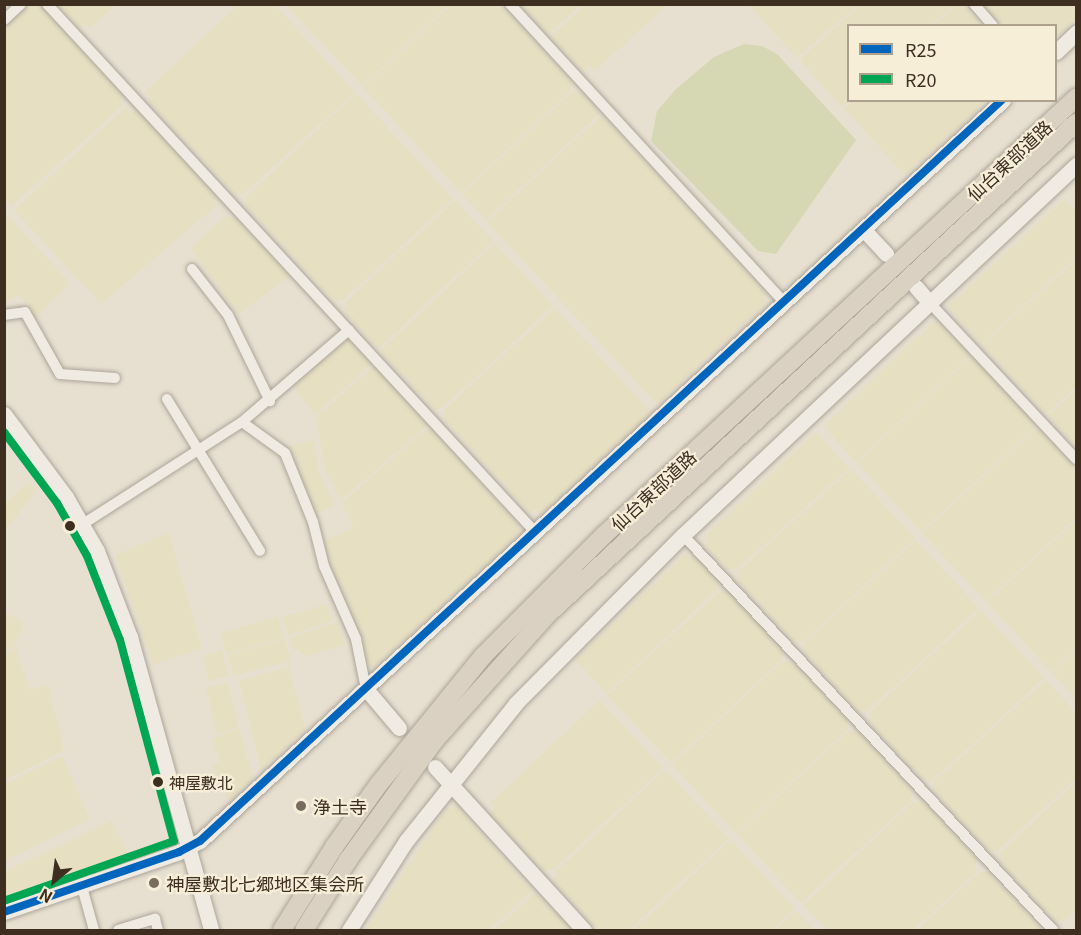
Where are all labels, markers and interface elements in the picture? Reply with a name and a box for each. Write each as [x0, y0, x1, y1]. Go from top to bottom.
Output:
legend [847, 24, 1057, 102]
text: R25 [905, 36, 936, 62]
text: R20 [905, 66, 936, 92]
street label: 仙台東部道路 [962, 115, 1056, 205]
street label: 仙台東部道路 [606, 445, 700, 535]
unlabelled marker [64, 520, 76, 532]
place label: 神屋敷北 [169, 772, 233, 792]
marker: 神屋敷北 [152, 776, 164, 788]
place label: 浄土寺 [313, 795, 367, 817]
marker: 浄土寺 [294, 799, 308, 813]
north arrow [24, 851, 84, 911]
place label: 神屋敷北七郷地区集会所 [166, 872, 364, 894]
marker: 神屋敷北七郷地区集会所 [147, 876, 161, 890]
text: N [34, 883, 56, 910]

